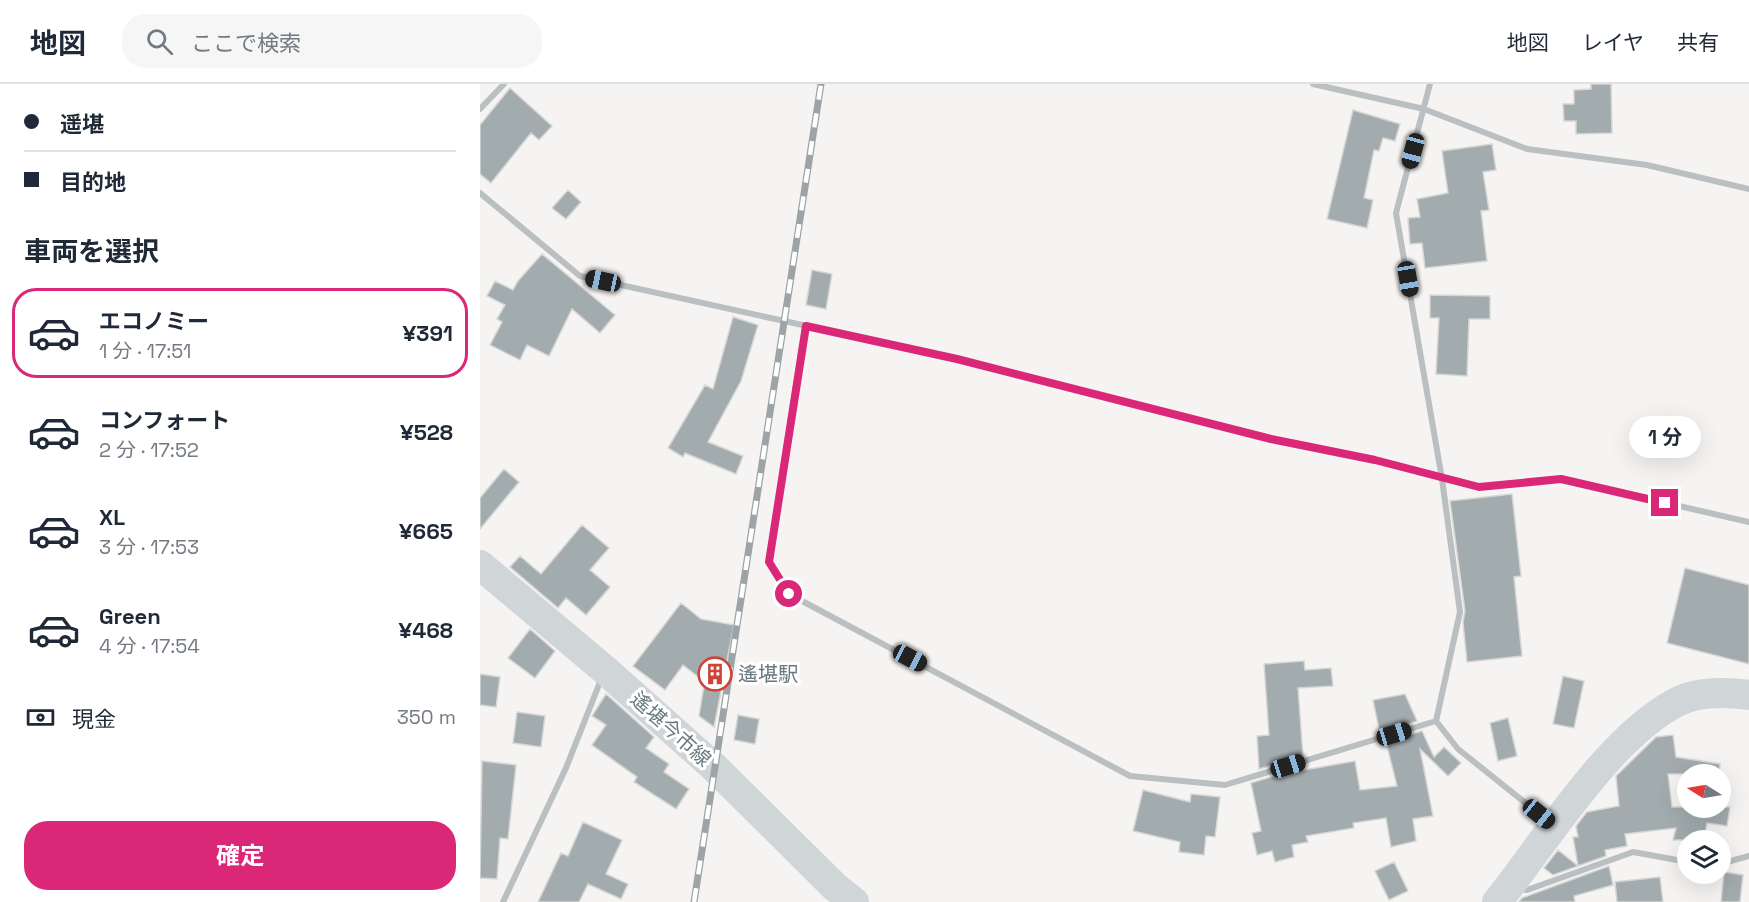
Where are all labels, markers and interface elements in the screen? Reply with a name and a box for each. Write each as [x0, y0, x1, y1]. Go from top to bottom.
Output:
search box [122, 14, 542, 68]
text: 地図 [30, 25, 86, 61]
icon: search [143, 25, 176, 58]
text: ここで検索 [191, 29, 301, 57]
text: 地図 [1507, 29, 1549, 56]
text: レイヤ [1582, 29, 1644, 56]
text: 共有 [1677, 29, 1719, 56]
text: 遥堪 [60, 110, 104, 138]
car [1400, 131, 1426, 171]
text: 目的地 [60, 168, 126, 196]
text: 車両を選択 [24, 234, 159, 269]
car [1396, 260, 1420, 298]
car [584, 268, 622, 294]
icon: car [27, 306, 81, 360]
text: エコノミー [99, 307, 209, 335]
text: ¥391 [402, 319, 453, 347]
text: 1 分 · 17:51 [99, 338, 191, 364]
icon: car [27, 405, 81, 459]
text: コンフォート [99, 406, 230, 434]
callout: 1 分 [1629, 416, 1701, 458]
text: ¥528 [400, 418, 453, 446]
text: 1 分 [1648, 424, 1682, 450]
text: 2 分 · 17:52 [99, 437, 199, 463]
route end [1651, 489, 1678, 516]
text: XL [99, 503, 125, 531]
icon: car [27, 504, 81, 558]
text: ¥665 [399, 517, 453, 545]
text: 3 分 · 17:53 [99, 534, 199, 560]
route start [775, 580, 802, 607]
text: Green [99, 602, 161, 630]
icon: car [27, 603, 81, 657]
text: ¥468 [399, 616, 453, 644]
text: 4 分 · 17:54 [99, 633, 200, 659]
car [890, 642, 930, 674]
building icon: 遙堪駅 [697, 656, 733, 692]
place label: 遙堪駅 [738, 661, 798, 687]
street label: 遙堪今市線 [625, 686, 717, 772]
icon: cash [24, 701, 57, 734]
text: 350 m [397, 704, 456, 730]
text: 現金 [72, 705, 116, 733]
car [1374, 720, 1414, 748]
car [1268, 752, 1308, 780]
north arrow [1677, 764, 1731, 818]
map controls [1677, 764, 1731, 884]
car [1519, 796, 1559, 832]
button: 確定 [24, 821, 456, 890]
button: layers [1677, 830, 1731, 884]

